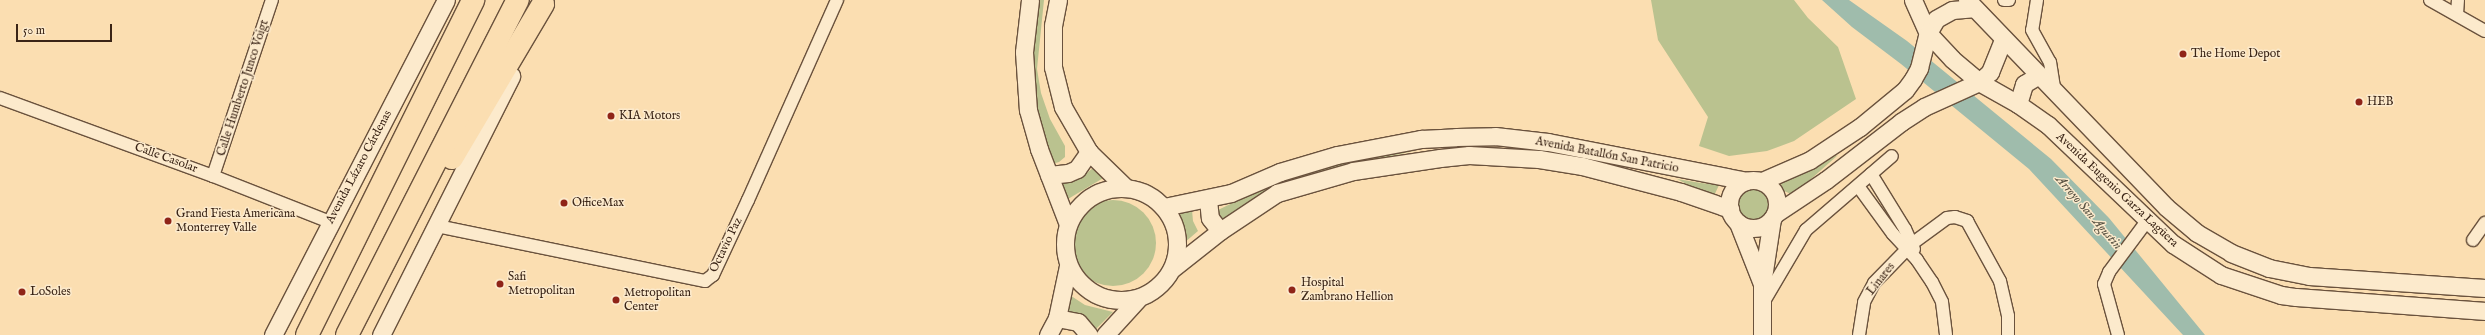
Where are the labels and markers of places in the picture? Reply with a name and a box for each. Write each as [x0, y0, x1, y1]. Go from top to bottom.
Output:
place label: The Home Depot [2191, 47, 2280, 61]
marker: The Home Depot [2178, 49, 2188, 59]
place label: HEB [2367, 95, 2394, 109]
marker: HEB [2354, 97, 2364, 107]
place label: KIA Motors [619, 109, 680, 123]
marker: KIA Motors [606, 111, 616, 121]
place label: OfficeMax [572, 196, 624, 210]
marker: OfficeMax [559, 198, 569, 208]
place label: Grand Fiesta Americana Monterrey Valle [176, 207, 295, 235]
marker: Grand Fiesta Americana Monterrey Valle [163, 216, 173, 226]
place label: Safi Metropolitan [508, 270, 575, 298]
place label: Hospital Zambrano Hellion [1301, 276, 1393, 304]
marker: Safi Metropolitan [495, 279, 505, 289]
marker: Hospital Zambrano Hellion [1286, 284, 1298, 296]
place label: LoSoles [30, 285, 71, 299]
place label: Metropolitan Center [624, 286, 691, 314]
marker: LoSoles [17, 287, 27, 297]
marker: Metropolitan Center [611, 295, 621, 305]

